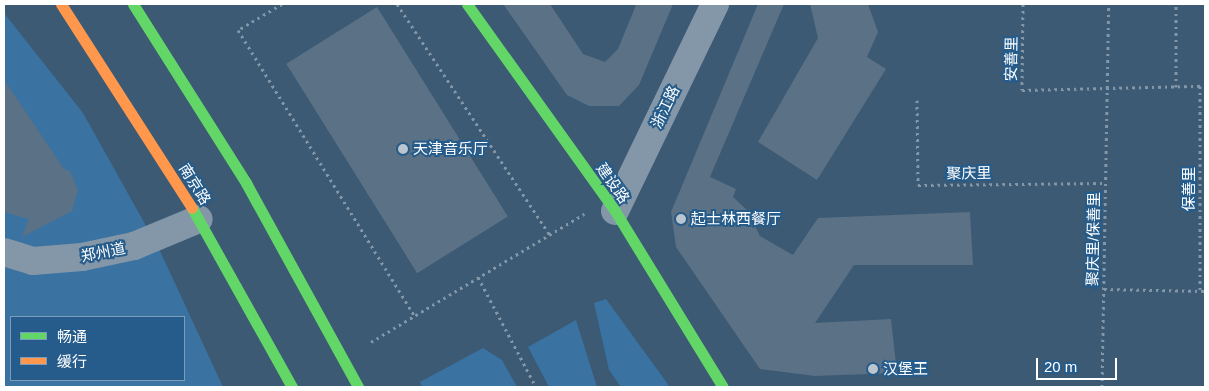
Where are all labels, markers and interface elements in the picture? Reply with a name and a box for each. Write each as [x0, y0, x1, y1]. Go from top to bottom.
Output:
street label: 安善里 [1002, 36, 1020, 82]
street label: 浙江路 [647, 83, 683, 131]
place label: 天津音乐厅 [413, 140, 488, 158]
marker: 天津音乐厅 [397, 143, 409, 155]
street label: 建设路 [593, 159, 633, 207]
street label: 南京路 [175, 160, 215, 208]
street label: 聚庆里 [946, 164, 992, 182]
street label: 保善里 [1180, 167, 1198, 211]
street label: 聚庆里/保善里 [1083, 192, 1103, 286]
place label: 起士林西餐厅 [691, 210, 781, 228]
marker: 起士林西餐厅 [675, 213, 687, 225]
street label: 郑州道 [79, 239, 127, 265]
legend [10, 316, 185, 381]
text: 畅通 [57, 328, 87, 345]
scale bar [1039, 348, 1120, 380]
text: 缓行 [57, 353, 87, 370]
text: 20 m [1044, 358, 1077, 375]
place label: 汉堡王 [883, 360, 928, 378]
marker: 汉堡王 [867, 363, 879, 375]

